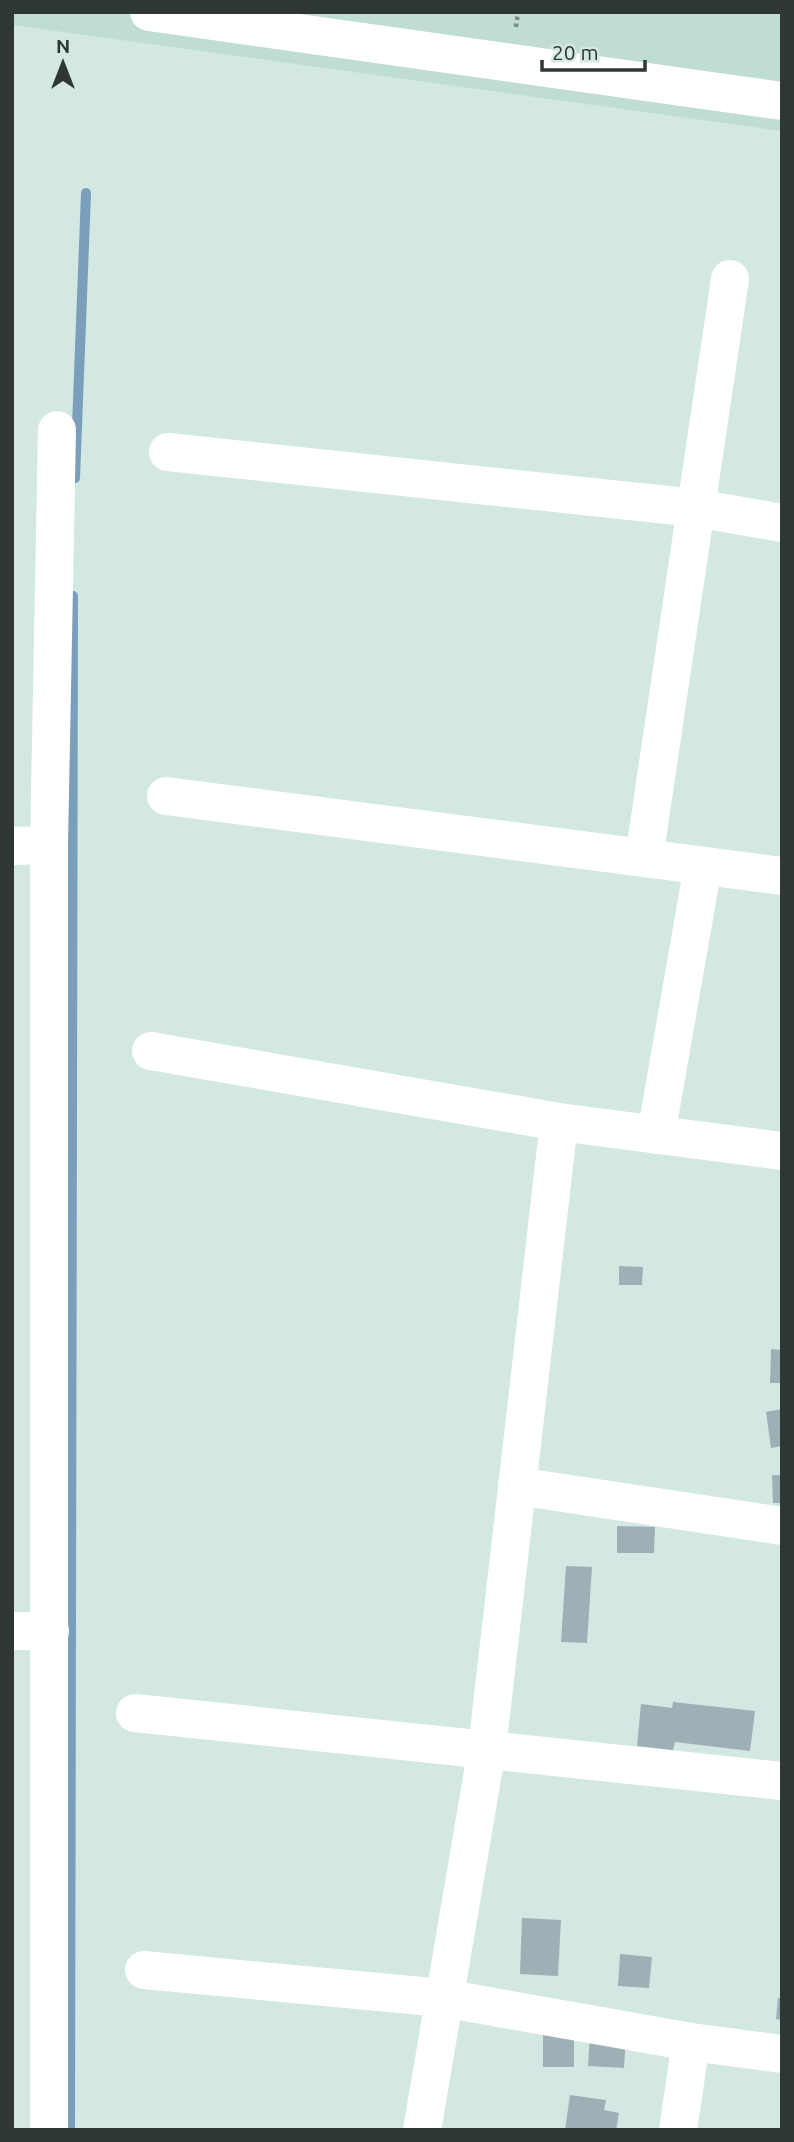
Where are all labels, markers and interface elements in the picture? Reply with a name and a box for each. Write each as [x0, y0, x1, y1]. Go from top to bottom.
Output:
north arrow [28, 28, 98, 98]
scale bar [542, 28, 645, 72]
text: N [56, 35, 70, 57]
text: 20 m [552, 40, 599, 64]

